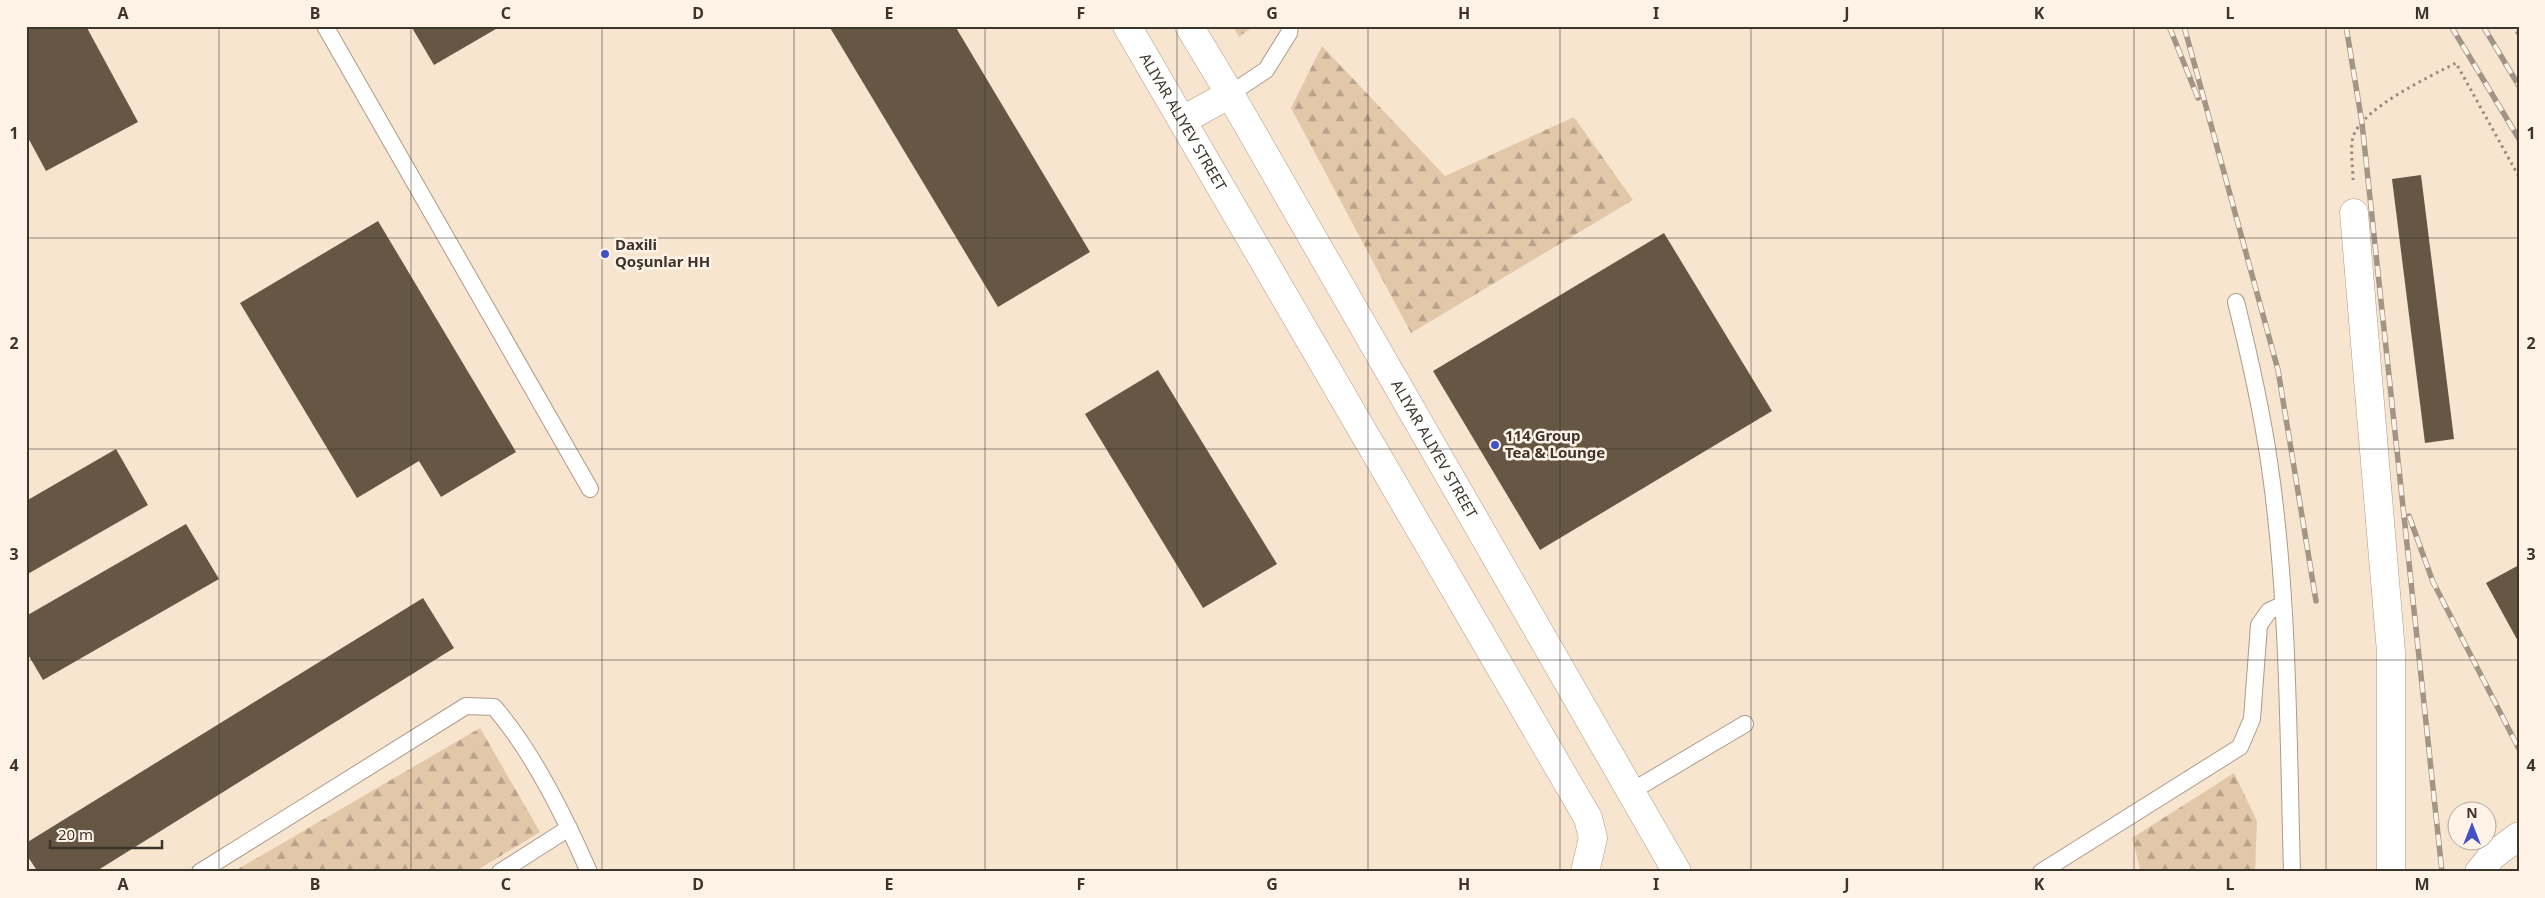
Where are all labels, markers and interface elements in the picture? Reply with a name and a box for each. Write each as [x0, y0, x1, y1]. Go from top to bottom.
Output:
text: A [117, 2, 129, 24]
text: B [310, 2, 320, 24]
text: C [501, 2, 511, 24]
text: D [692, 2, 704, 24]
text: E [885, 2, 894, 24]
text: F [1077, 2, 1085, 24]
text: G [1266, 2, 1278, 24]
text: H [1458, 2, 1470, 24]
text: I [1653, 2, 1659, 24]
text: J [1842, 2, 1850, 24]
text: K [2034, 2, 2045, 24]
text: L [2226, 2, 2235, 24]
text: M [2414, 2, 2430, 24]
street label: ALIYAR ALIYEV STREET [1136, 49, 1232, 195]
text: 1 [9, 122, 19, 144]
text: 1 [2526, 122, 2536, 144]
place label: Daxili Qoşunlar HH [615, 234, 710, 271]
marker: Daxili Qoşunlar HH [599, 248, 611, 260]
text: 2 [9, 332, 19, 354]
text: 2 [2526, 332, 2536, 354]
street label: ALIYAR ALIYEV STREET [1387, 376, 1483, 522]
place label: 114 Group Tea & Lounge [1505, 425, 1605, 462]
marker: 114 Group Tea & Lounge [1489, 439, 1501, 451]
text: 3 [9, 543, 19, 565]
text: 3 [2526, 543, 2536, 565]
text: 4 [9, 754, 19, 776]
text: 4 [2526, 754, 2536, 776]
north arrow [2448, 800, 2498, 850]
text: N [2466, 803, 2478, 822]
scale bar [50, 818, 162, 850]
text: 20 m [58, 824, 93, 844]
text: A [117, 873, 129, 895]
text: B [310, 873, 320, 895]
text: C [501, 873, 511, 895]
text: D [692, 873, 704, 895]
text: E [885, 873, 894, 895]
text: F [1077, 873, 1085, 895]
text: G [1266, 873, 1278, 895]
text: H [1458, 873, 1470, 895]
text: I [1653, 873, 1659, 895]
text: J [1842, 873, 1850, 895]
text: K [2034, 873, 2045, 895]
text: L [2226, 873, 2235, 895]
text: M [2414, 873, 2430, 895]

